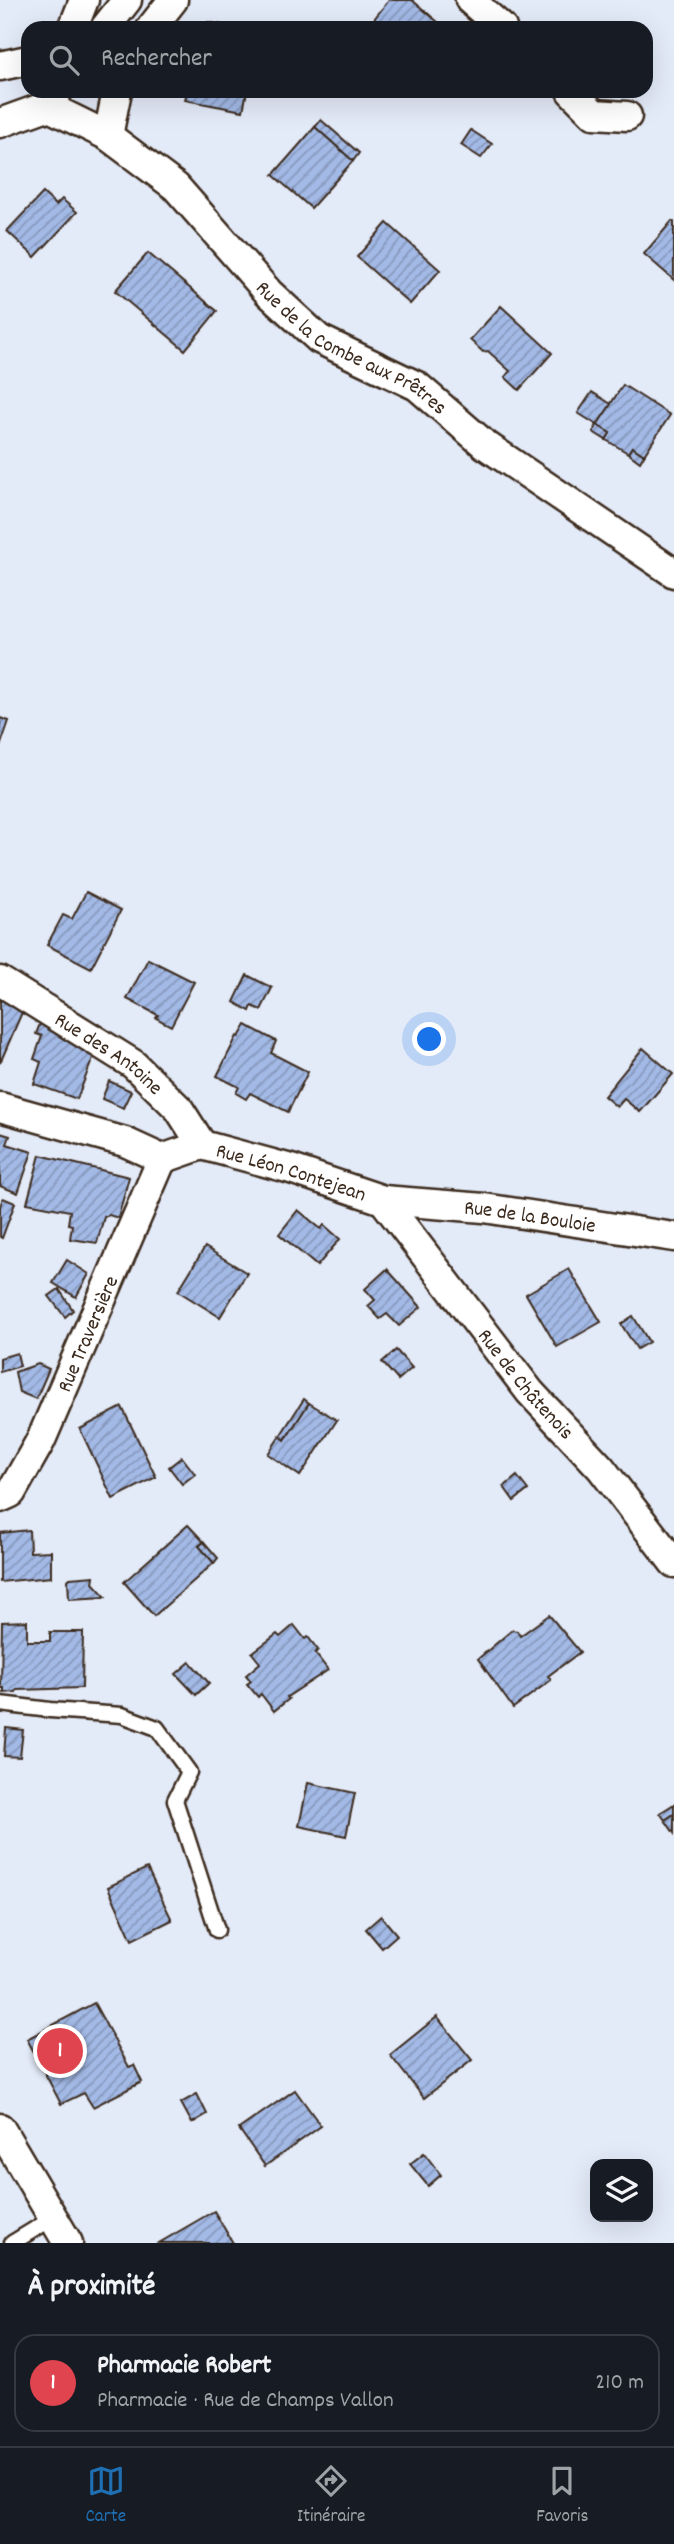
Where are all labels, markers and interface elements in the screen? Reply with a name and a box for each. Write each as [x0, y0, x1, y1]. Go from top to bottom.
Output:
search box [21, 21, 653, 98]
icon: search [45, 41, 83, 79]
text: Rechercher [101, 41, 212, 78]
street label: Rue de la Combe aux Prêtres [247, 275, 452, 423]
street label: Rue des Antoine [48, 1007, 168, 1103]
your location [412, 1022, 446, 1056]
street label: Rue Léon Contejean [212, 1137, 369, 1211]
street label: Rue de la Bouloie [463, 1194, 597, 1243]
street label: Rue Traversière [51, 1272, 128, 1398]
street label: Rue de Châtenois [469, 1324, 579, 1448]
pin: 1 [37, 2025, 83, 2077]
map controls [590, 2159, 653, 2222]
button: layers [590, 2159, 653, 2222]
text: À proximité [28, 2267, 155, 2310]
text: Pharmacie Robert [97, 2348, 271, 2385]
text: 1 [50, 2367, 56, 2400]
text: 210 m [595, 2367, 644, 2400]
text: Pharmacie · Rue de Champs Vallon [97, 2385, 394, 2418]
tab: Carte [85, 2462, 126, 2531]
tab: Itinéraire [297, 2462, 365, 2531]
tab: Favoris [536, 2462, 589, 2531]

